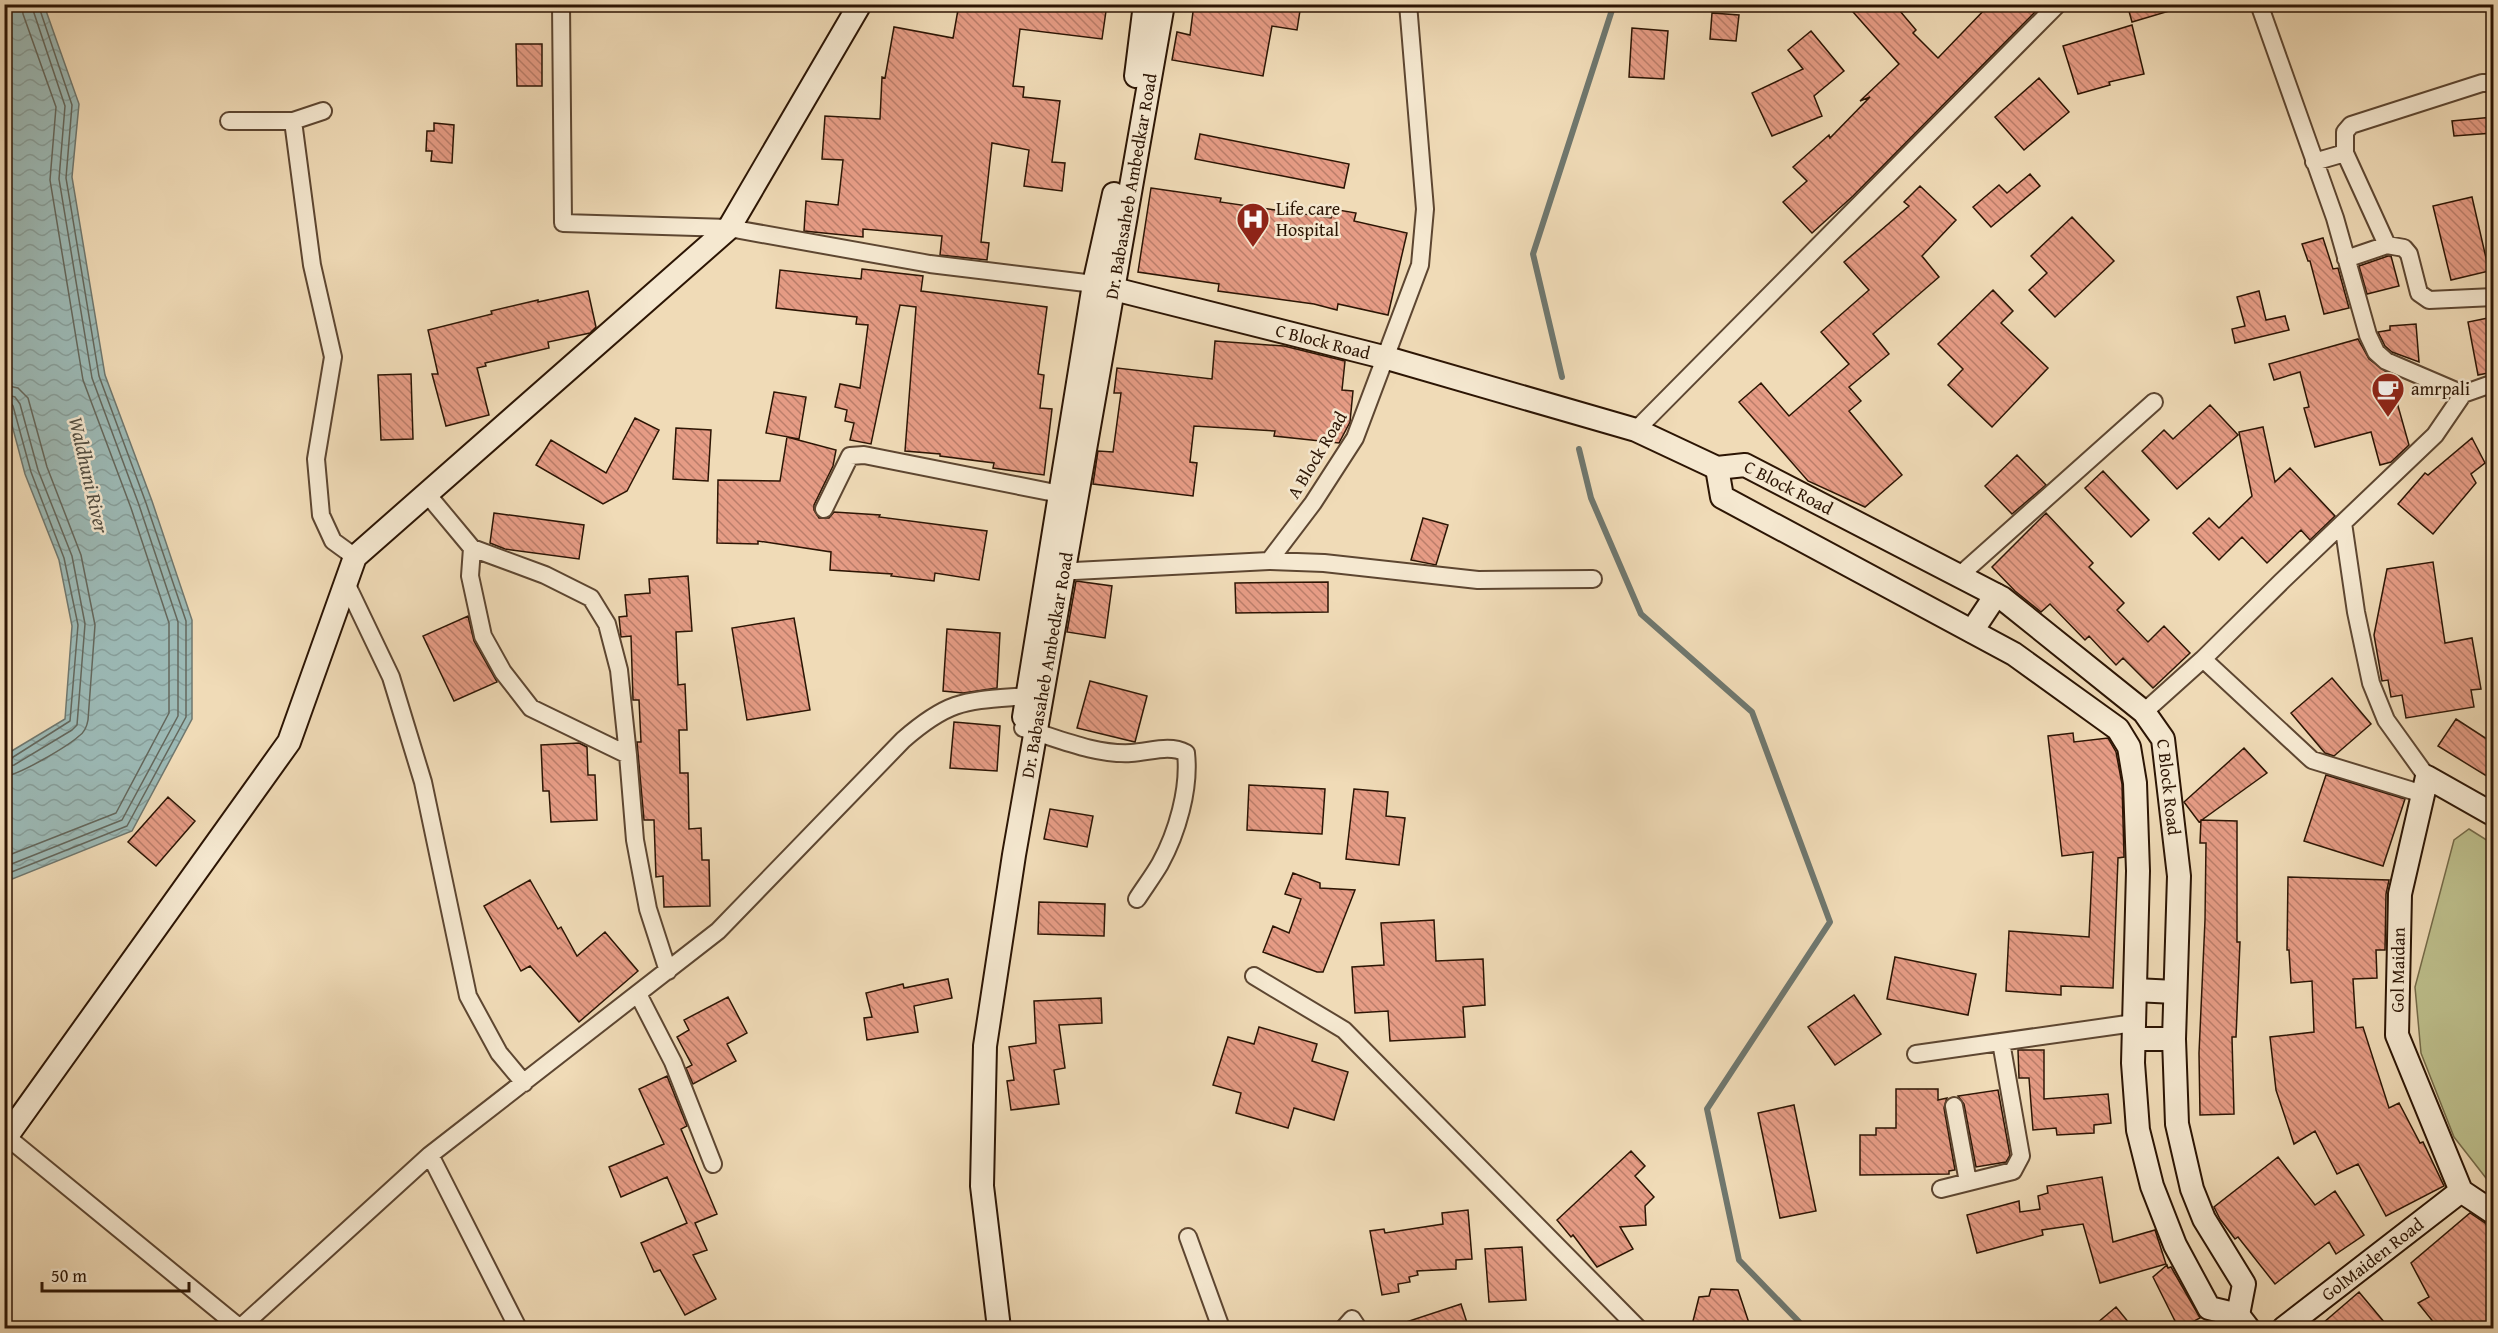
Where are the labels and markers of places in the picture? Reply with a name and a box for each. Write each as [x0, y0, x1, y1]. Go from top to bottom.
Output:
place label: Life care Hospital [1276, 195, 1340, 243]
hospital icon: Life care Hospital [1235, 201, 1271, 248]
cafe icon: amrpali [2370, 371, 2406, 418]
place label: amrpali [2411, 375, 2470, 402]

